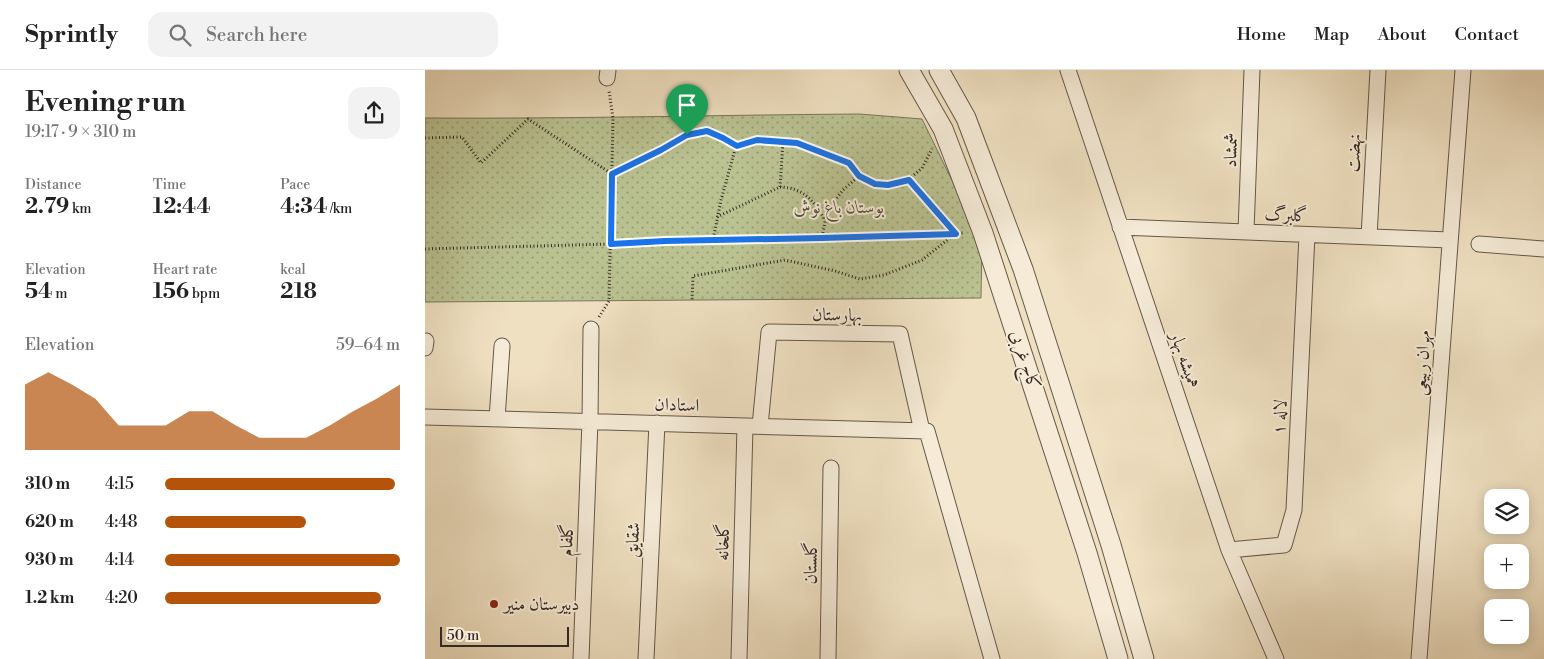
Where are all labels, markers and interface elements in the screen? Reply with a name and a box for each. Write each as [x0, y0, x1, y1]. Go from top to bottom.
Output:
search box [148, 12, 498, 57]
text: Sprintly [25, 20, 118, 50]
icon: search [166, 21, 194, 49]
text: Search here [206, 23, 307, 47]
text: Home [1237, 23, 1286, 46]
text: Map [1314, 23, 1350, 46]
text: About [1378, 23, 1427, 46]
text: Contact [1455, 23, 1519, 46]
pin [666, 84, 708, 135]
text: Evening run [25, 85, 186, 120]
button: share [348, 87, 400, 139]
icon: arrive [673, 91, 701, 119]
text: 19:17 · 9 × 310 m [25, 122, 136, 142]
street label: شمشاد [1219, 132, 1243, 168]
street label: نهضت [1342, 133, 1366, 173]
text: Distance [25, 176, 82, 194]
text: Time [153, 176, 186, 194]
text: Pace [280, 176, 310, 194]
text: 2.79 [25, 194, 69, 220]
text: 12:44 [153, 194, 211, 220]
text: 4:34 [280, 194, 327, 220]
park label: بوستان باغ نوش [794, 196, 885, 222]
text: km [69, 200, 92, 218]
text: /km [327, 200, 352, 218]
street label: گلبرگ [1264, 202, 1308, 228]
text: Elevation [25, 261, 86, 279]
text: Heart rate [153, 261, 217, 279]
text: kcal [280, 261, 306, 279]
text: 54 [25, 279, 52, 305]
text: 156 [153, 279, 189, 305]
text: 218 [280, 279, 317, 305]
text: m [52, 285, 68, 303]
text: bpm [189, 285, 220, 303]
street label: بهارستان [812, 303, 862, 327]
street label: کاج غربی [1001, 327, 1045, 394]
street label: همیشه بهار [1164, 327, 1205, 391]
street label: مهران ربیعی [1408, 329, 1437, 397]
text: Elevation [25, 335, 94, 355]
text: 59–64 m [336, 335, 400, 355]
street label: استادان [654, 393, 700, 417]
street label: لاله ۱ [1268, 399, 1292, 435]
text: 310 m [25, 474, 70, 494]
text: 4:15 [105, 474, 134, 494]
map controls [1484, 489, 1529, 644]
button: layers [1484, 489, 1529, 534]
text: 620 m [25, 512, 74, 532]
text: 4:48 [105, 512, 137, 532]
street label: شقایق [621, 522, 645, 558]
street label: گلفام [555, 523, 583, 557]
street label: گلخانه [711, 523, 735, 561]
street label: گلستان [799, 541, 823, 585]
button: + [1484, 544, 1529, 589]
text: 930 m [25, 550, 73, 570]
text: 4:14 [105, 550, 134, 570]
text: 1.2 km [25, 588, 74, 608]
text: 4:20 [105, 588, 138, 608]
place label: دبیرستان منیر [502, 593, 579, 616]
marker: دبیرستان منیر [488, 598, 500, 610]
button: − [1484, 599, 1529, 644]
scale bar [440, 624, 569, 647]
text: 50 m [447, 627, 479, 645]

